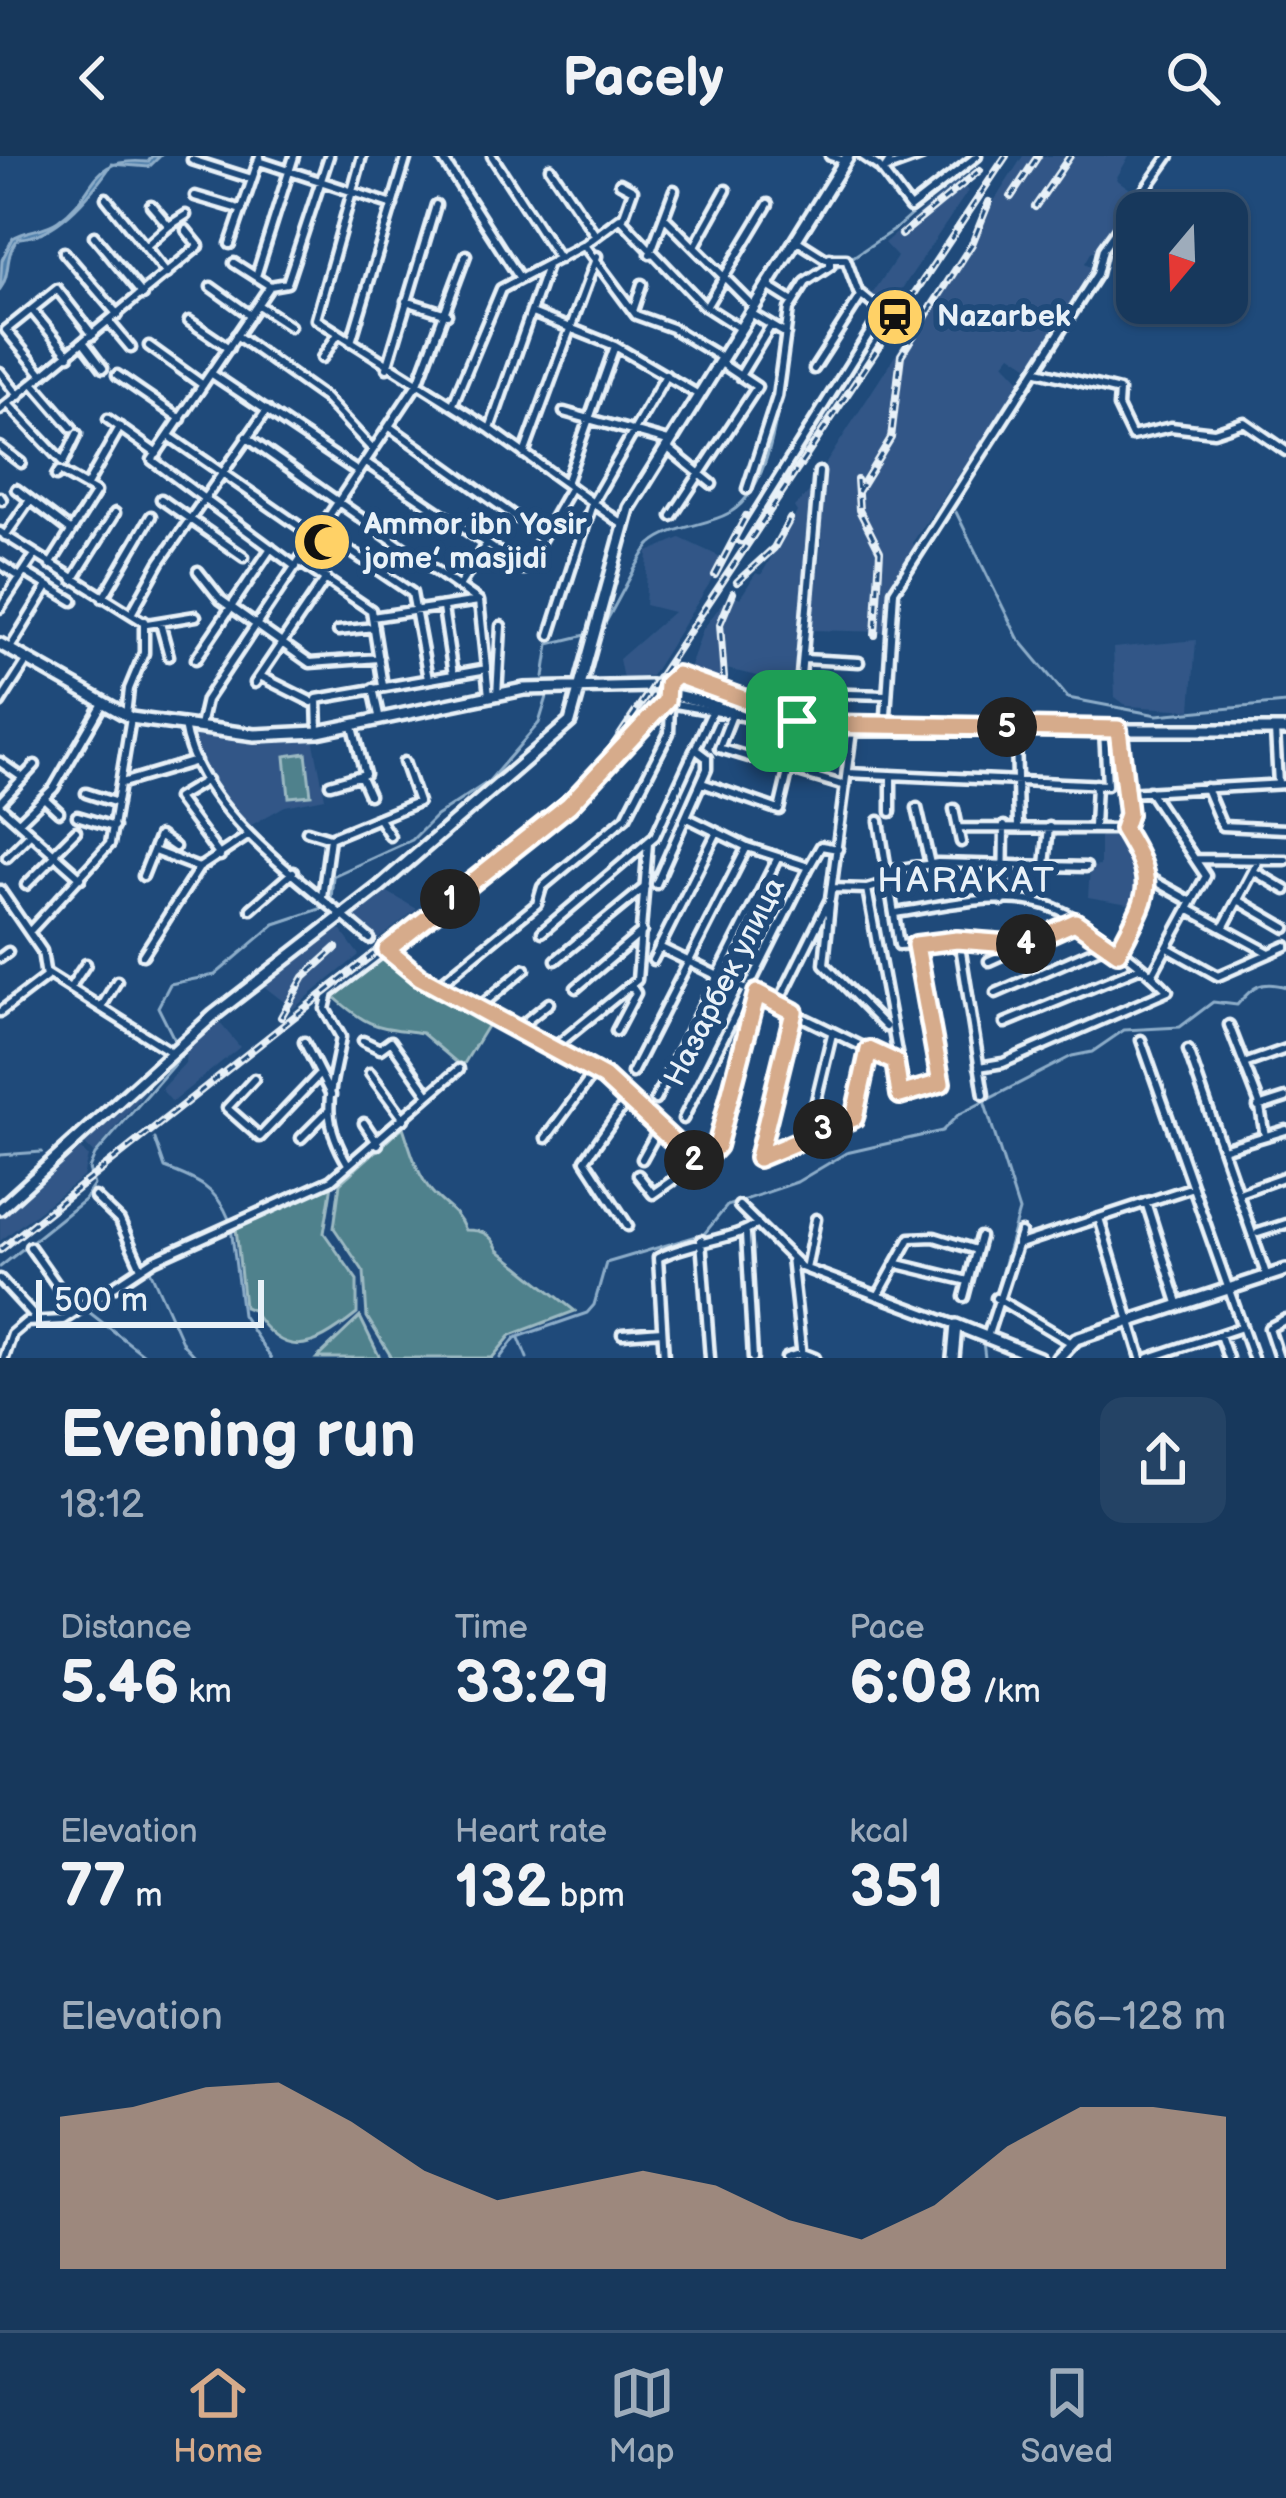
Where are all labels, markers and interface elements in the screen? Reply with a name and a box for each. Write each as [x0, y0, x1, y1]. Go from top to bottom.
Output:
icon: back [60, 45, 126, 111]
icon: search [1160, 45, 1226, 111]
text: Pacely [562, 46, 724, 111]
north arrow [1116, 192, 1248, 324]
map controls [1116, 192, 1248, 324]
station icon: Nazarbek [864, 286, 926, 348]
place label: Nazarbek [937, 299, 1071, 335]
place label: Ammor ibn Yosir jome’ masjidi [362, 507, 588, 577]
mosque icon: Ammor ibn Yosir jome’ masjidi [291, 511, 353, 573]
pin [746, 670, 848, 772]
icon: arrive [764, 688, 830, 754]
pin: 5 [977, 697, 1037, 757]
text: 5 [997, 707, 1017, 747]
district label: HARAKAT [877, 860, 1057, 903]
pin: 1 [420, 869, 480, 929]
street label: Назарбек улица [657, 871, 793, 1092]
text: 1 [443, 879, 457, 919]
pin: 4 [996, 914, 1056, 974]
text: 4 [1016, 924, 1036, 964]
pin: 3 [793, 1099, 853, 1159]
text: 3 [813, 1109, 833, 1149]
pin: 2 [664, 1130, 724, 1190]
text: 2 [684, 1140, 704, 1180]
scale bar [36, 1274, 264, 1327]
text: 500 m [54, 1281, 148, 1321]
text: Evening run [60, 1397, 416, 1476]
button: share [1100, 1397, 1226, 1523]
text: 18:12 [60, 1482, 144, 1529]
text: Distance [60, 1608, 192, 1648]
text: Time [455, 1608, 528, 1648]
text: Pace [849, 1608, 925, 1648]
text: 5.46 [60, 1648, 180, 1720]
text: 33:29 [455, 1648, 610, 1720]
text: 6:08 [849, 1648, 974, 1720]
text: km [180, 1672, 232, 1712]
text: /km [974, 1672, 1041, 1712]
text: Elevation [60, 1812, 198, 1852]
text: Heart rate [455, 1812, 607, 1852]
text: kcal [849, 1812, 909, 1852]
text: 77 [60, 1852, 126, 1924]
text: 132 [455, 1852, 551, 1924]
text: 351 [849, 1852, 944, 1924]
text: m [126, 1876, 162, 1916]
text: bpm [551, 1876, 625, 1916]
text: Elevation [60, 1994, 223, 2041]
text: 66–128 m [1049, 1994, 1226, 2041]
tab: Home [173, 2360, 263, 2472]
tab: Map [608, 2360, 675, 2472]
tab: Saved [1021, 2360, 1113, 2472]

